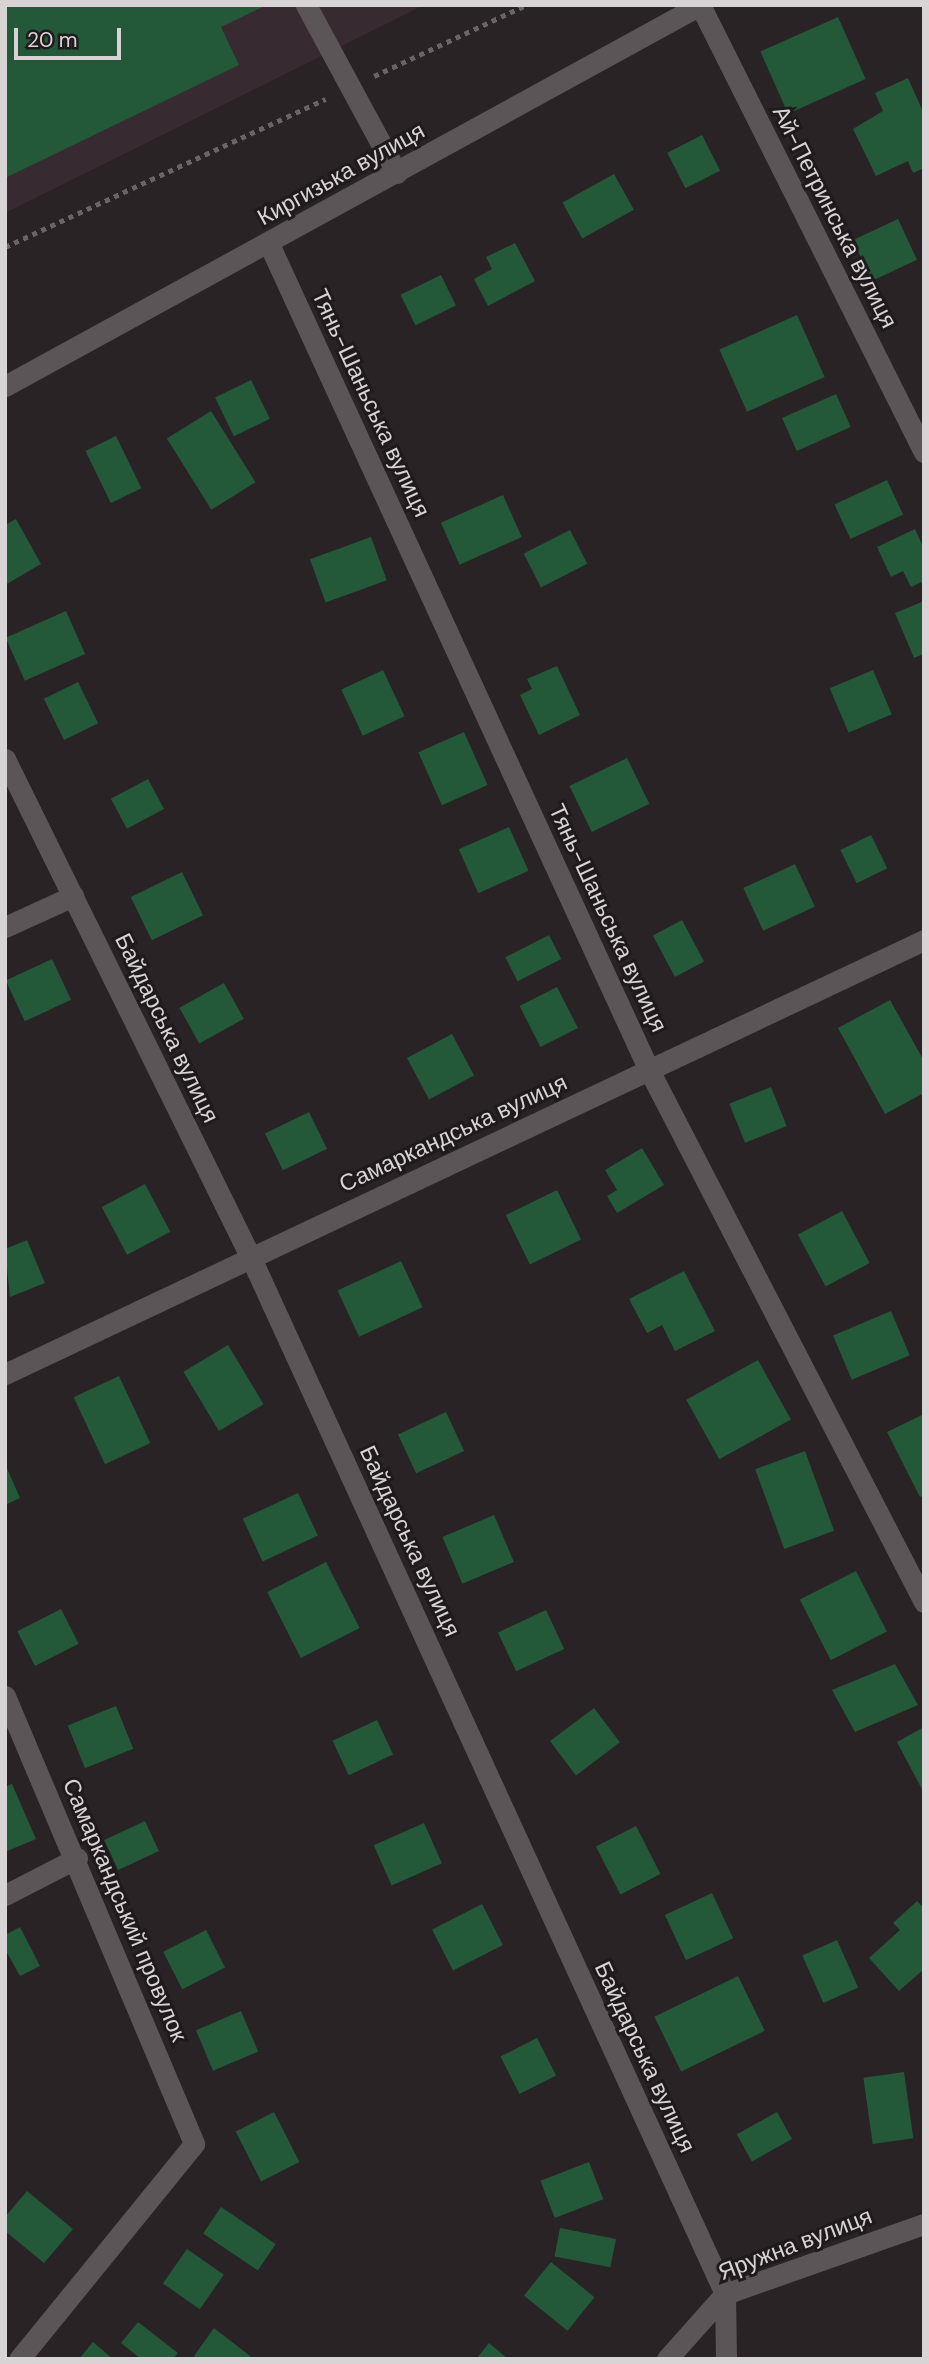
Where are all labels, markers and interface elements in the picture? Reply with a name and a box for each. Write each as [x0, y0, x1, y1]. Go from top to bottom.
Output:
scale bar [18, 14, 124, 58]
text: 20 m [27, 26, 78, 54]
street label: Ай-Петринська вулиця [767, 101, 903, 333]
street label: Киргизька вулиця [253, 117, 429, 231]
street label: Тянь-Шаньська вулиця [306, 285, 436, 521]
street label: Тянь-Шаньська вулиця [543, 800, 673, 1036]
street label: Байдарська вулиця [109, 929, 225, 1127]
street label: Самаркандська вулиця [335, 1068, 571, 1198]
street label: Байдарська вулиця [354, 1441, 466, 1641]
street label: Самаркандський провулок [57, 1774, 193, 2046]
street label: Байдарська вулиця [589, 1957, 701, 2157]
street label: Яружна вулиця [714, 2202, 876, 2286]

